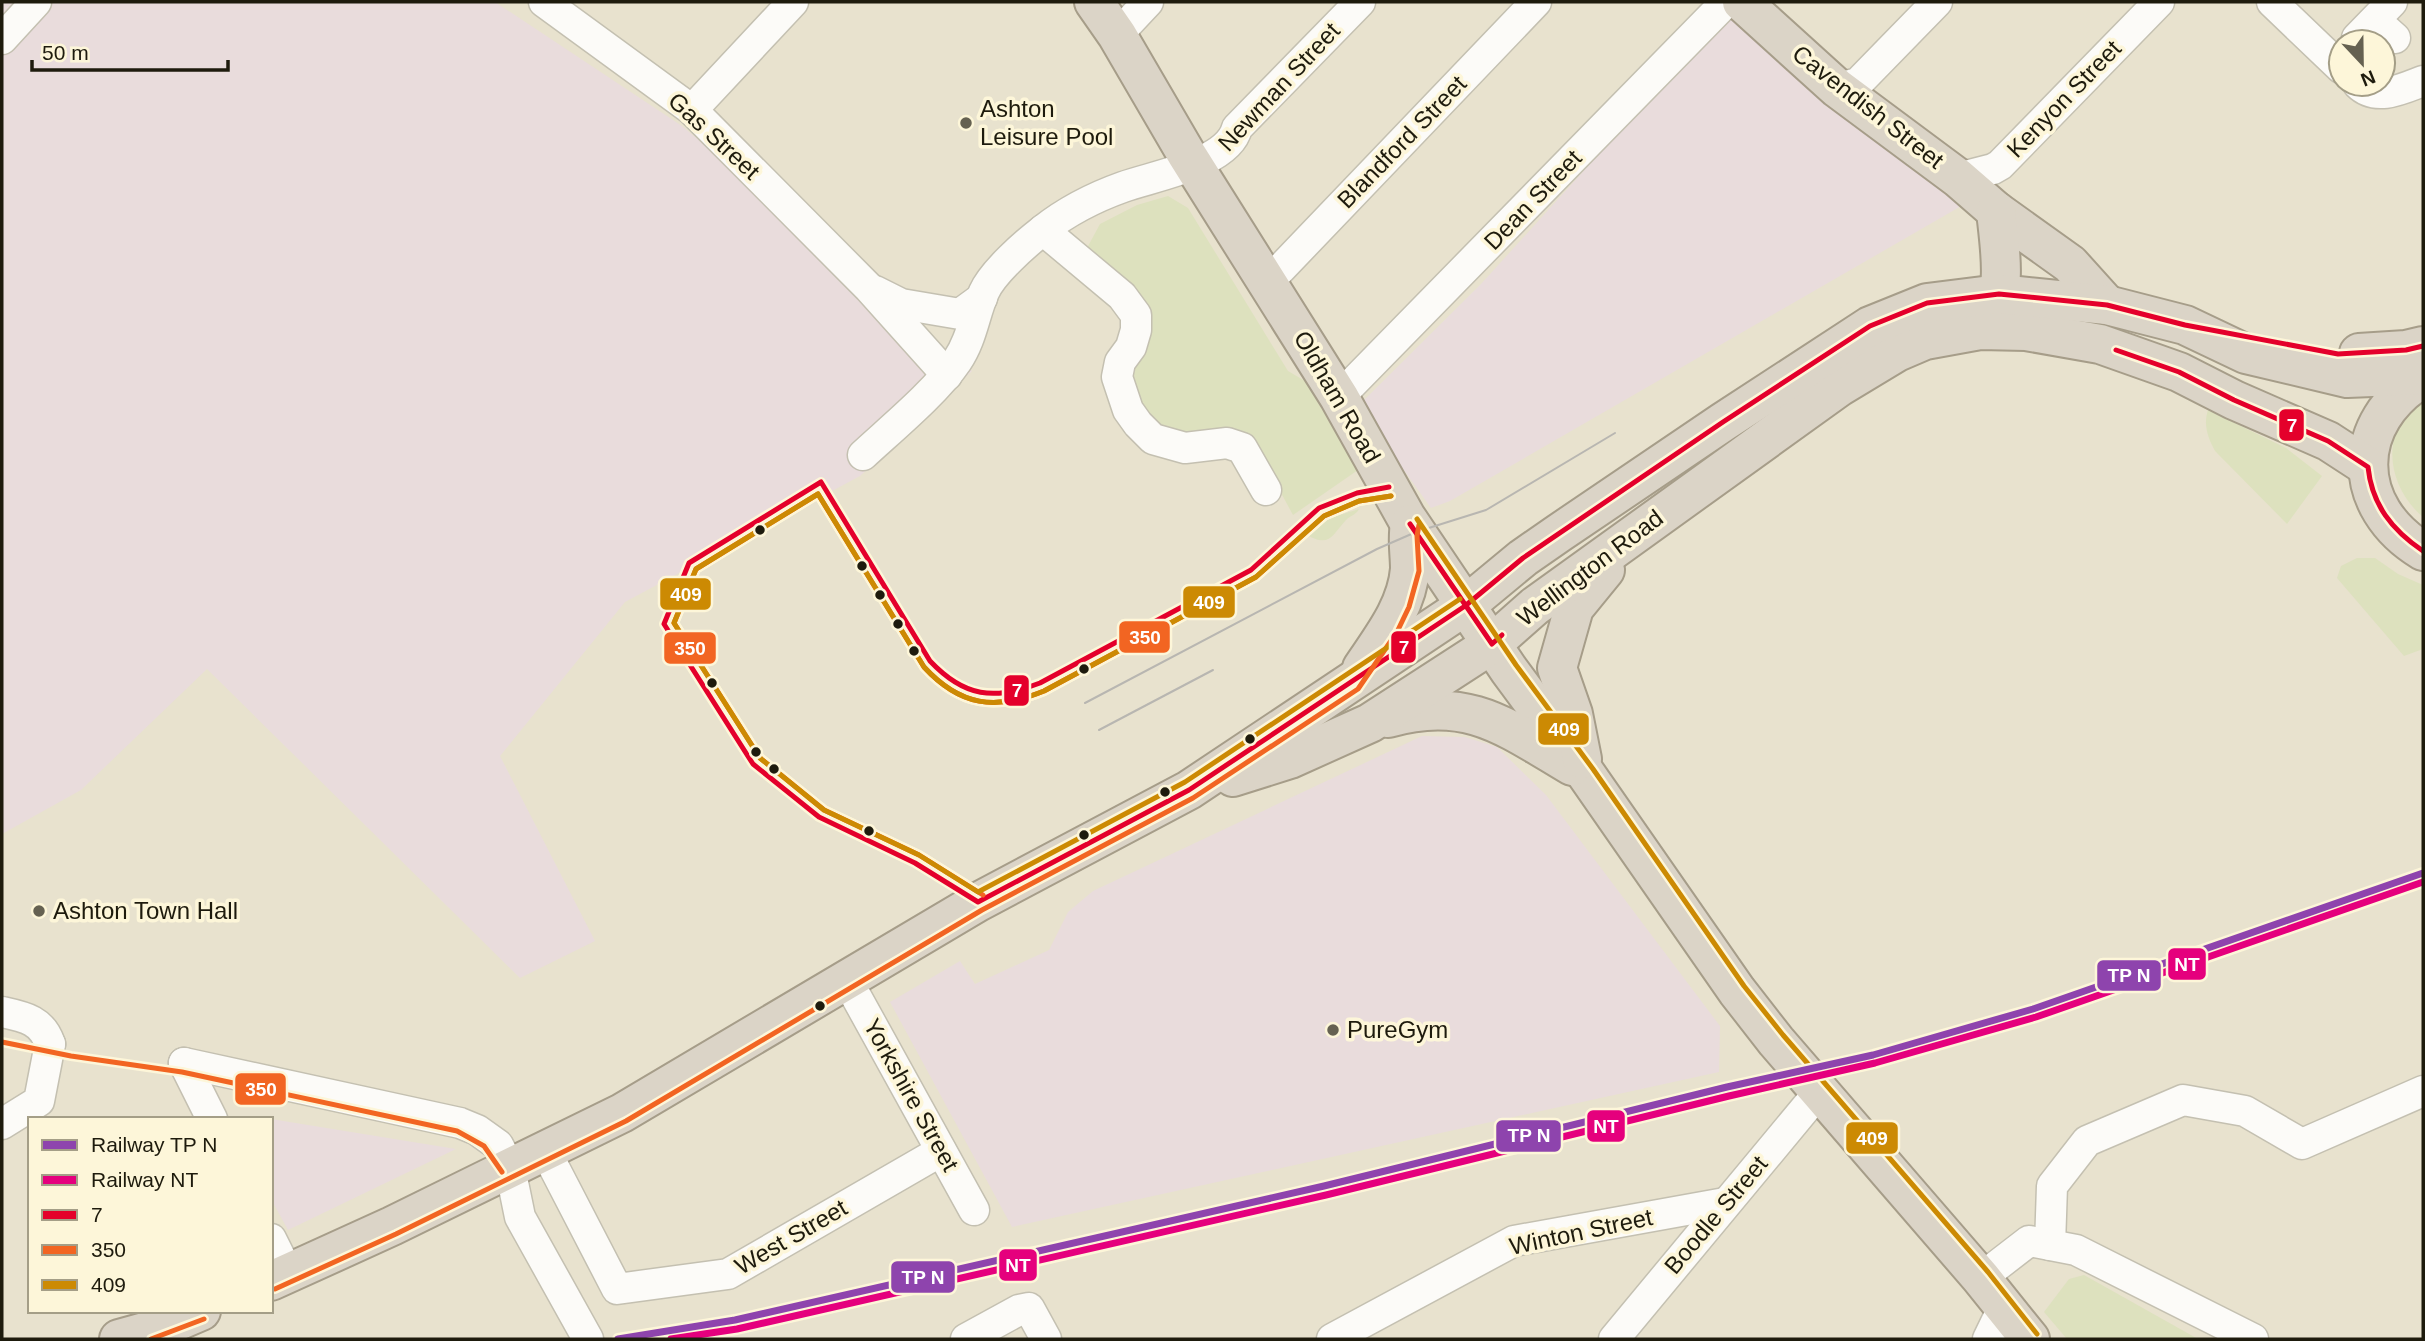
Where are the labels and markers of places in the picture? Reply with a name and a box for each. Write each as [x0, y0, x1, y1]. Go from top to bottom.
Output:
place label: Ashton Leisure Pool [980, 95, 1113, 150]
marker: Ashton Leisure Pool [958, 115, 974, 131]
unlabelled marker [753, 523, 767, 537]
unlabelled marker [855, 559, 869, 573]
unlabelled marker [873, 588, 887, 602]
unlabelled marker [891, 617, 905, 631]
unlabelled marker [907, 644, 921, 658]
unlabelled marker [1077, 662, 1091, 676]
unlabelled marker [705, 676, 719, 690]
unlabelled marker [1243, 732, 1257, 746]
unlabelled marker [749, 745, 763, 759]
unlabelled marker [767, 762, 781, 776]
unlabelled marker [1158, 785, 1172, 799]
unlabelled marker [862, 824, 876, 838]
unlabelled marker [1077, 828, 1091, 842]
place label: Ashton Town Hall [53, 897, 238, 924]
marker: Ashton Town Hall [31, 903, 47, 919]
unlabelled marker [813, 999, 827, 1013]
place label: PureGym [1347, 1016, 1448, 1043]
marker: PureGym [1325, 1022, 1341, 1038]

